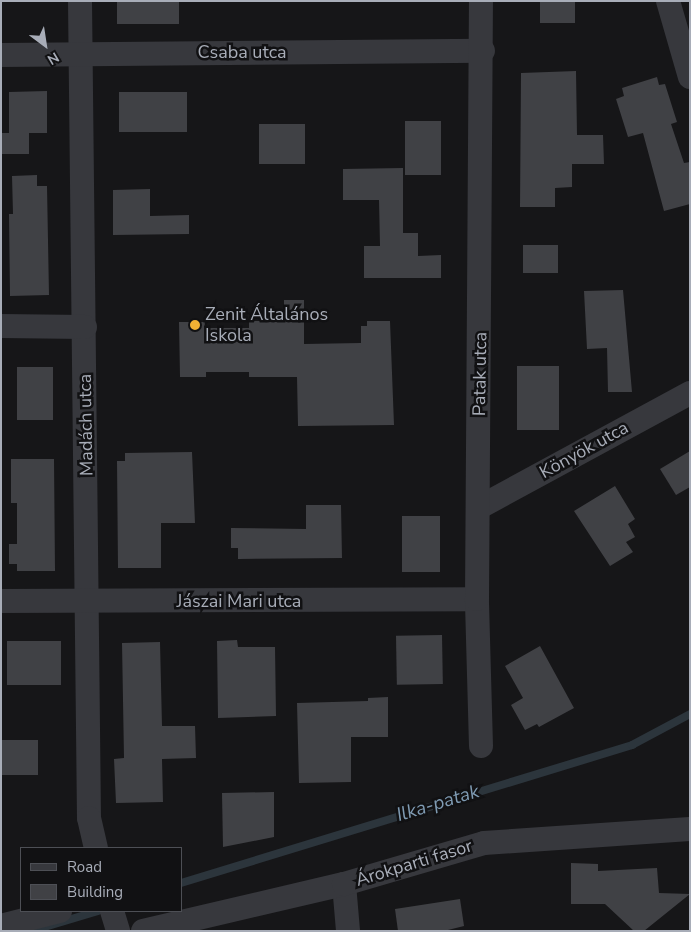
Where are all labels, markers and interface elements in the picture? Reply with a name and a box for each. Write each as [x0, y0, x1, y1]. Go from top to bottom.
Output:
north arrow [20, 20, 70, 70]
street label: Csaba utca [198, 41, 286, 63]
text: N [44, 47, 62, 69]
place label: Zenit Általános Iskola [205, 304, 328, 346]
marker: Zenit Általános Iskola [189, 319, 201, 331]
street label: Patak utca [468, 332, 492, 416]
street label: Madách utca [74, 374, 98, 476]
street label: Könyök utca [536, 417, 632, 483]
street label: Jászai Mari utca [177, 590, 301, 612]
water label: Ilka-patak [394, 781, 482, 827]
street label: Árokparti fasor [353, 835, 475, 891]
legend [20, 847, 182, 912]
text: Road [67, 857, 102, 877]
text: Building [67, 882, 123, 902]

